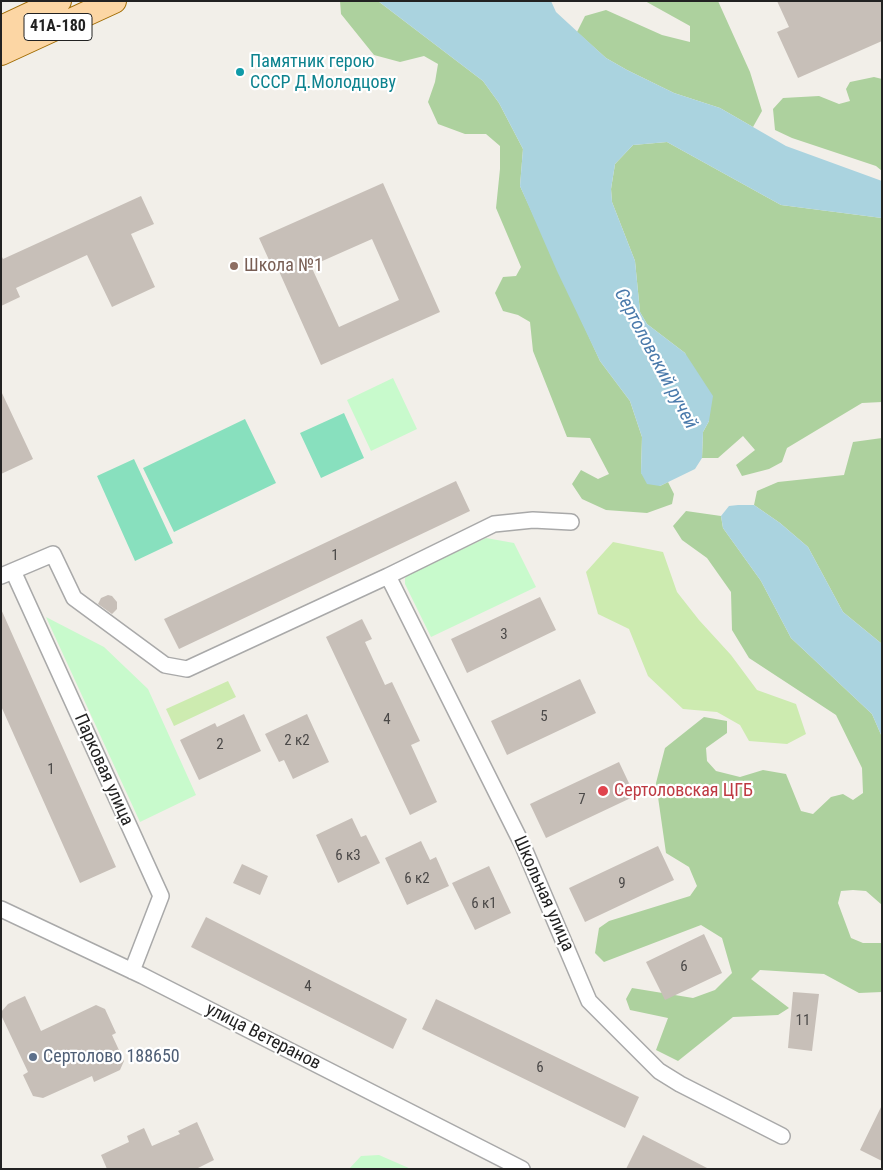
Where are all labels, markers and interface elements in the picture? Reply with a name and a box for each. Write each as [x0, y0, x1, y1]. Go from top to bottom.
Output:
road number: 41А-180 [24, 14, 92, 41]
place label: Памятник герою СССР Д.Молодцову [250, 51, 396, 94]
marker: Памятник герою СССР Д.Молодцову [234, 66, 246, 78]
place label: Школа №1 [244, 255, 323, 277]
marker: Школа №1 [228, 260, 240, 272]
water label: Сертоловский ручей [608, 285, 702, 433]
house number: 1 [331, 547, 339, 565]
house number: 3 [500, 626, 508, 644]
house number: 5 [540, 708, 548, 726]
street label: Парковая улица [69, 711, 137, 829]
house number: 4 [383, 711, 391, 729]
house number: 2 к2 [284, 732, 310, 750]
house number: 2 [216, 736, 224, 754]
house number: 1 [47, 761, 55, 779]
place label: Сертоловская ЦГБ [614, 780, 753, 802]
marker: Сертоловская ЦГБ [596, 784, 610, 798]
house number: 7 [578, 791, 586, 809]
street label: Школьная улица [508, 833, 578, 955]
house number: 6 к3 [335, 847, 361, 865]
house number: 6 к2 [404, 870, 430, 888]
house number: 9 [618, 875, 626, 893]
house number: 6 к1 [471, 895, 497, 913]
house number: 6 [680, 958, 688, 976]
house number: 4 [304, 978, 312, 996]
street label: улица Ветеранов [202, 999, 324, 1075]
house number: 11 [796, 1012, 810, 1030]
place label: Сертолово 188650 [43, 1046, 180, 1068]
marker: Сертолово 188650 [27, 1051, 39, 1063]
house number: 6 [536, 1059, 544, 1077]

